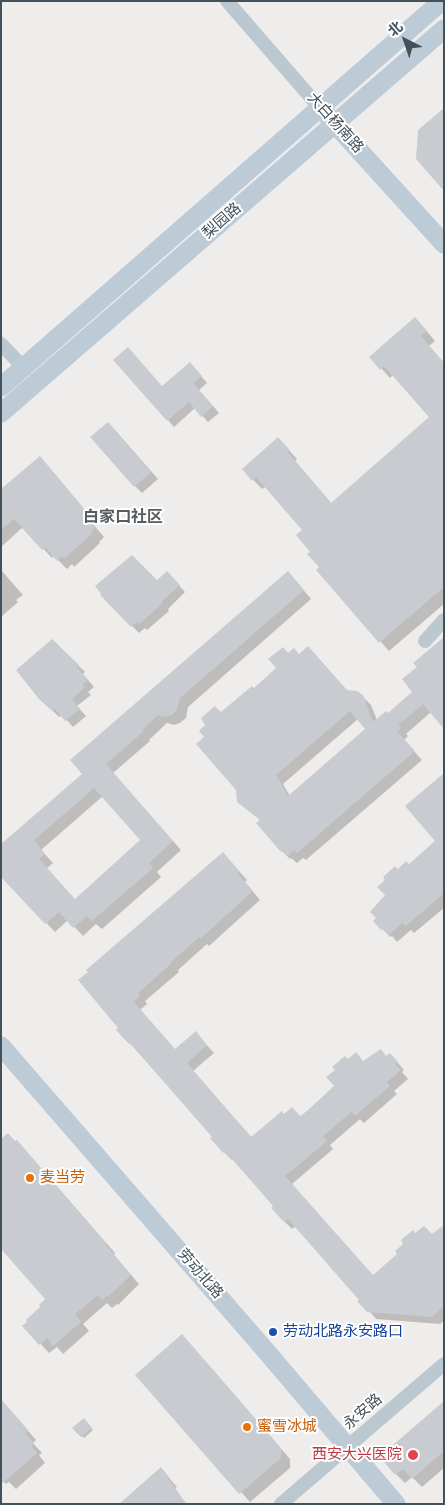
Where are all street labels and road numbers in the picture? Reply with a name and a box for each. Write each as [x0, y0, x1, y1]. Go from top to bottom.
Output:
street label: 大白杨南路 [303, 89, 367, 157]
street label: 梨园路 [199, 199, 245, 243]
street label: 劳动北路 [174, 1245, 226, 1303]
street label: 永安路 [340, 1390, 386, 1434]

